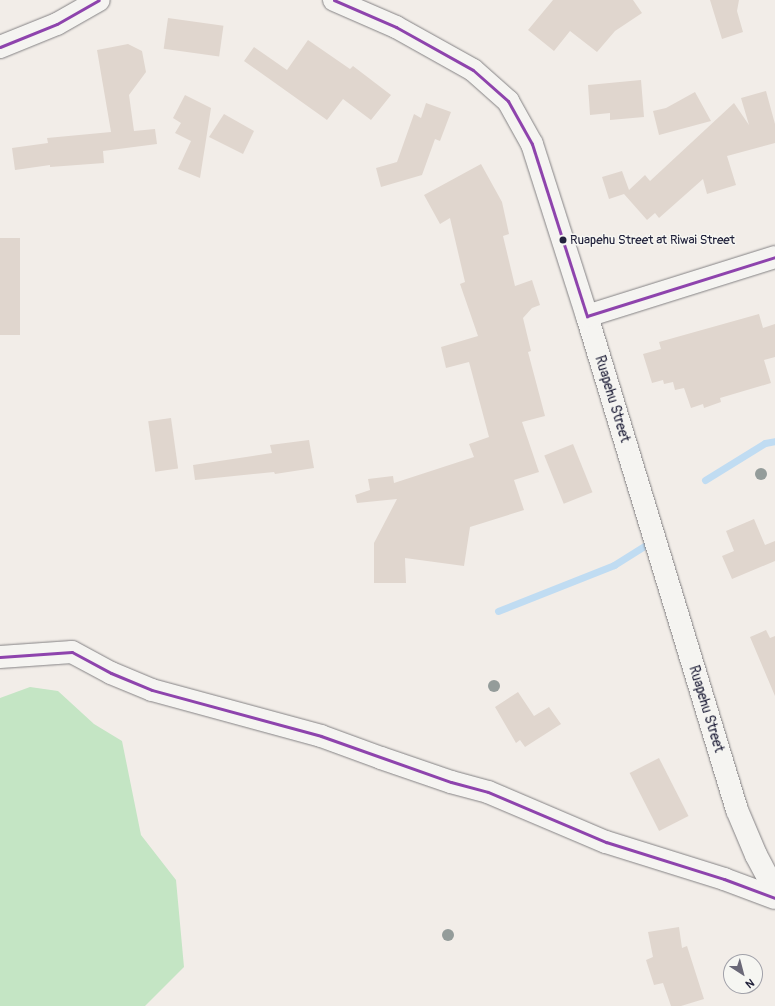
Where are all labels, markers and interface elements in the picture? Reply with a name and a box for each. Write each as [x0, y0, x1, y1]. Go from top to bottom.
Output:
place label: Ruapehu Street at Riwai Street [570, 232, 735, 248]
marker: Ruapehu Street at Riwai Street [558, 235, 568, 245]
street label: Ruapehu Street [591, 354, 633, 444]
street label: Ruapehu Street [685, 664, 727, 754]
north arrow [723, 954, 763, 994]
text: N [743, 976, 757, 991]

